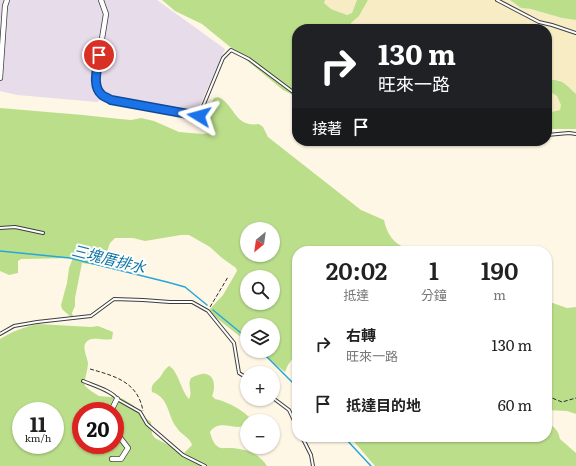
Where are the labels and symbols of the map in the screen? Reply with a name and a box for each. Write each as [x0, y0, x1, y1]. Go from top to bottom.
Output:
pin [82, 38, 116, 72]
position arrow [178, 95, 220, 137]
north arrow [240, 222, 280, 262]
water label: 三塊厝排水 [70, 238, 149, 278]
speed limit sign: 20 [72, 402, 124, 454]

